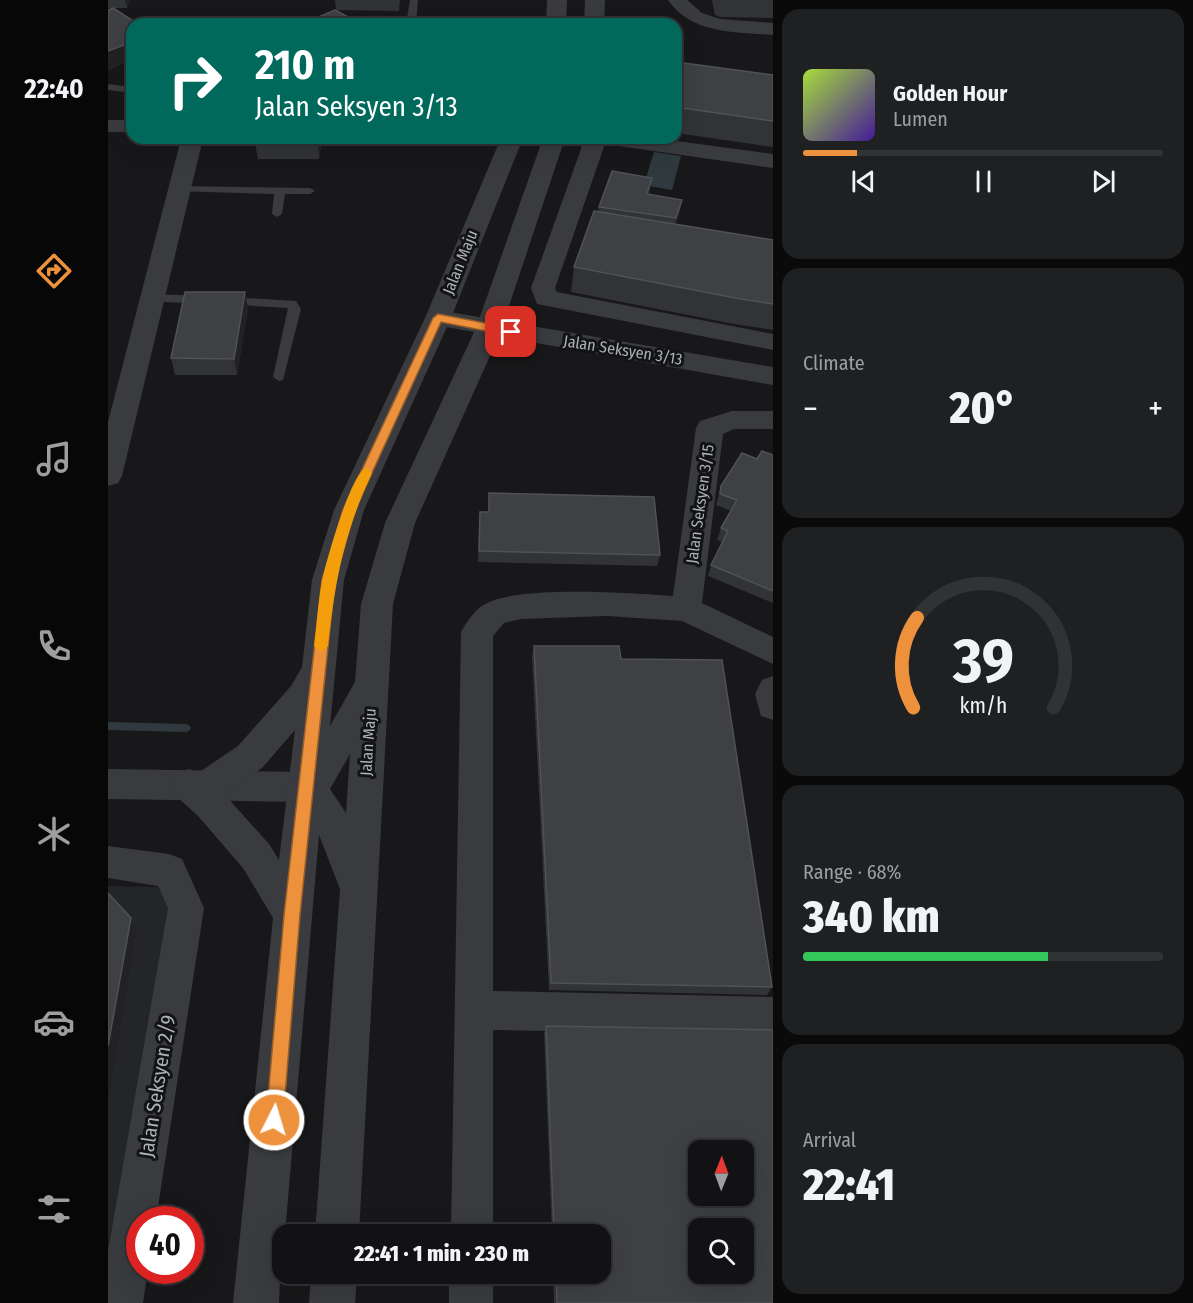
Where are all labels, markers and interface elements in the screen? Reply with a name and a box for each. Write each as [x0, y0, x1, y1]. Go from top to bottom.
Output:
text: 210 m [255, 40, 355, 90]
icon: right [156, 42, 234, 120]
text: 22:40 [24, 73, 84, 105]
text: Golden Hour [893, 80, 1007, 107]
text: Jalan Seksyen 3/13 [255, 91, 458, 123]
text: Lumen [893, 107, 948, 131]
icon: previous [847, 165, 880, 198]
icon: pause [967, 165, 1000, 198]
icon: next [1087, 165, 1120, 198]
street label: Jalan Maju [439, 227, 481, 297]
icon: directions [33, 250, 75, 292]
pin [485, 306, 536, 357]
icon: arrive [494, 315, 527, 348]
street label: Jalan Seksyen 3/13 [562, 331, 684, 369]
text: Climate [803, 351, 865, 375]
text: 20° [949, 381, 1016, 435]
text: − [803, 389, 818, 429]
text: + [1148, 389, 1163, 429]
icon: music [33, 438, 75, 480]
street label: Jalan Seksyen 3/15 [682, 443, 718, 565]
icon: phone [33, 625, 75, 667]
text: 39 [951, 625, 1014, 700]
text: km/h [959, 694, 1007, 720]
street label: Jalan Maju [356, 708, 380, 776]
icon: climate [33, 813, 75, 855]
text: Range · 68% [803, 860, 902, 884]
text: 340 km [803, 890, 940, 944]
icon: car [33, 1001, 75, 1043]
street label: Jalan Seksyen 2/9 [134, 1013, 180, 1159]
position arrow [242, 1088, 306, 1152]
text: Arrival [803, 1128, 856, 1152]
north arrow [688, 1140, 754, 1206]
map controls [688, 1140, 754, 1284]
text: 22:41 [803, 1158, 895, 1212]
icon: filters [33, 1188, 75, 1230]
speed limit sign: 40 [126, 1206, 204, 1284]
button: search [688, 1218, 754, 1284]
text: 22:41 · 1 min · 230 m [354, 1240, 529, 1267]

